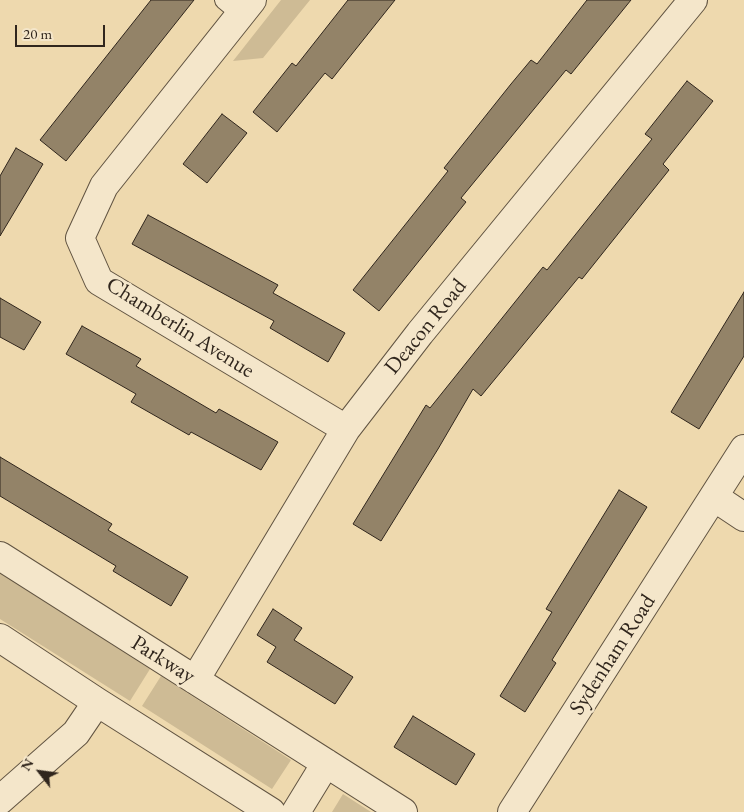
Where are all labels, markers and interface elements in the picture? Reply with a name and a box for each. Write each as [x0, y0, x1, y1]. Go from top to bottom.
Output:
scale bar [18, 15, 108, 47]
text: 20 m [23, 24, 52, 43]
street label: Chamberlin Avenue [101, 272, 259, 384]
street label: Deacon Road [379, 274, 473, 380]
street label: Sydenham Road [564, 590, 662, 720]
street label: Parkway [126, 630, 200, 690]
north arrow [15, 747, 65, 797]
text: N [16, 755, 38, 774]

